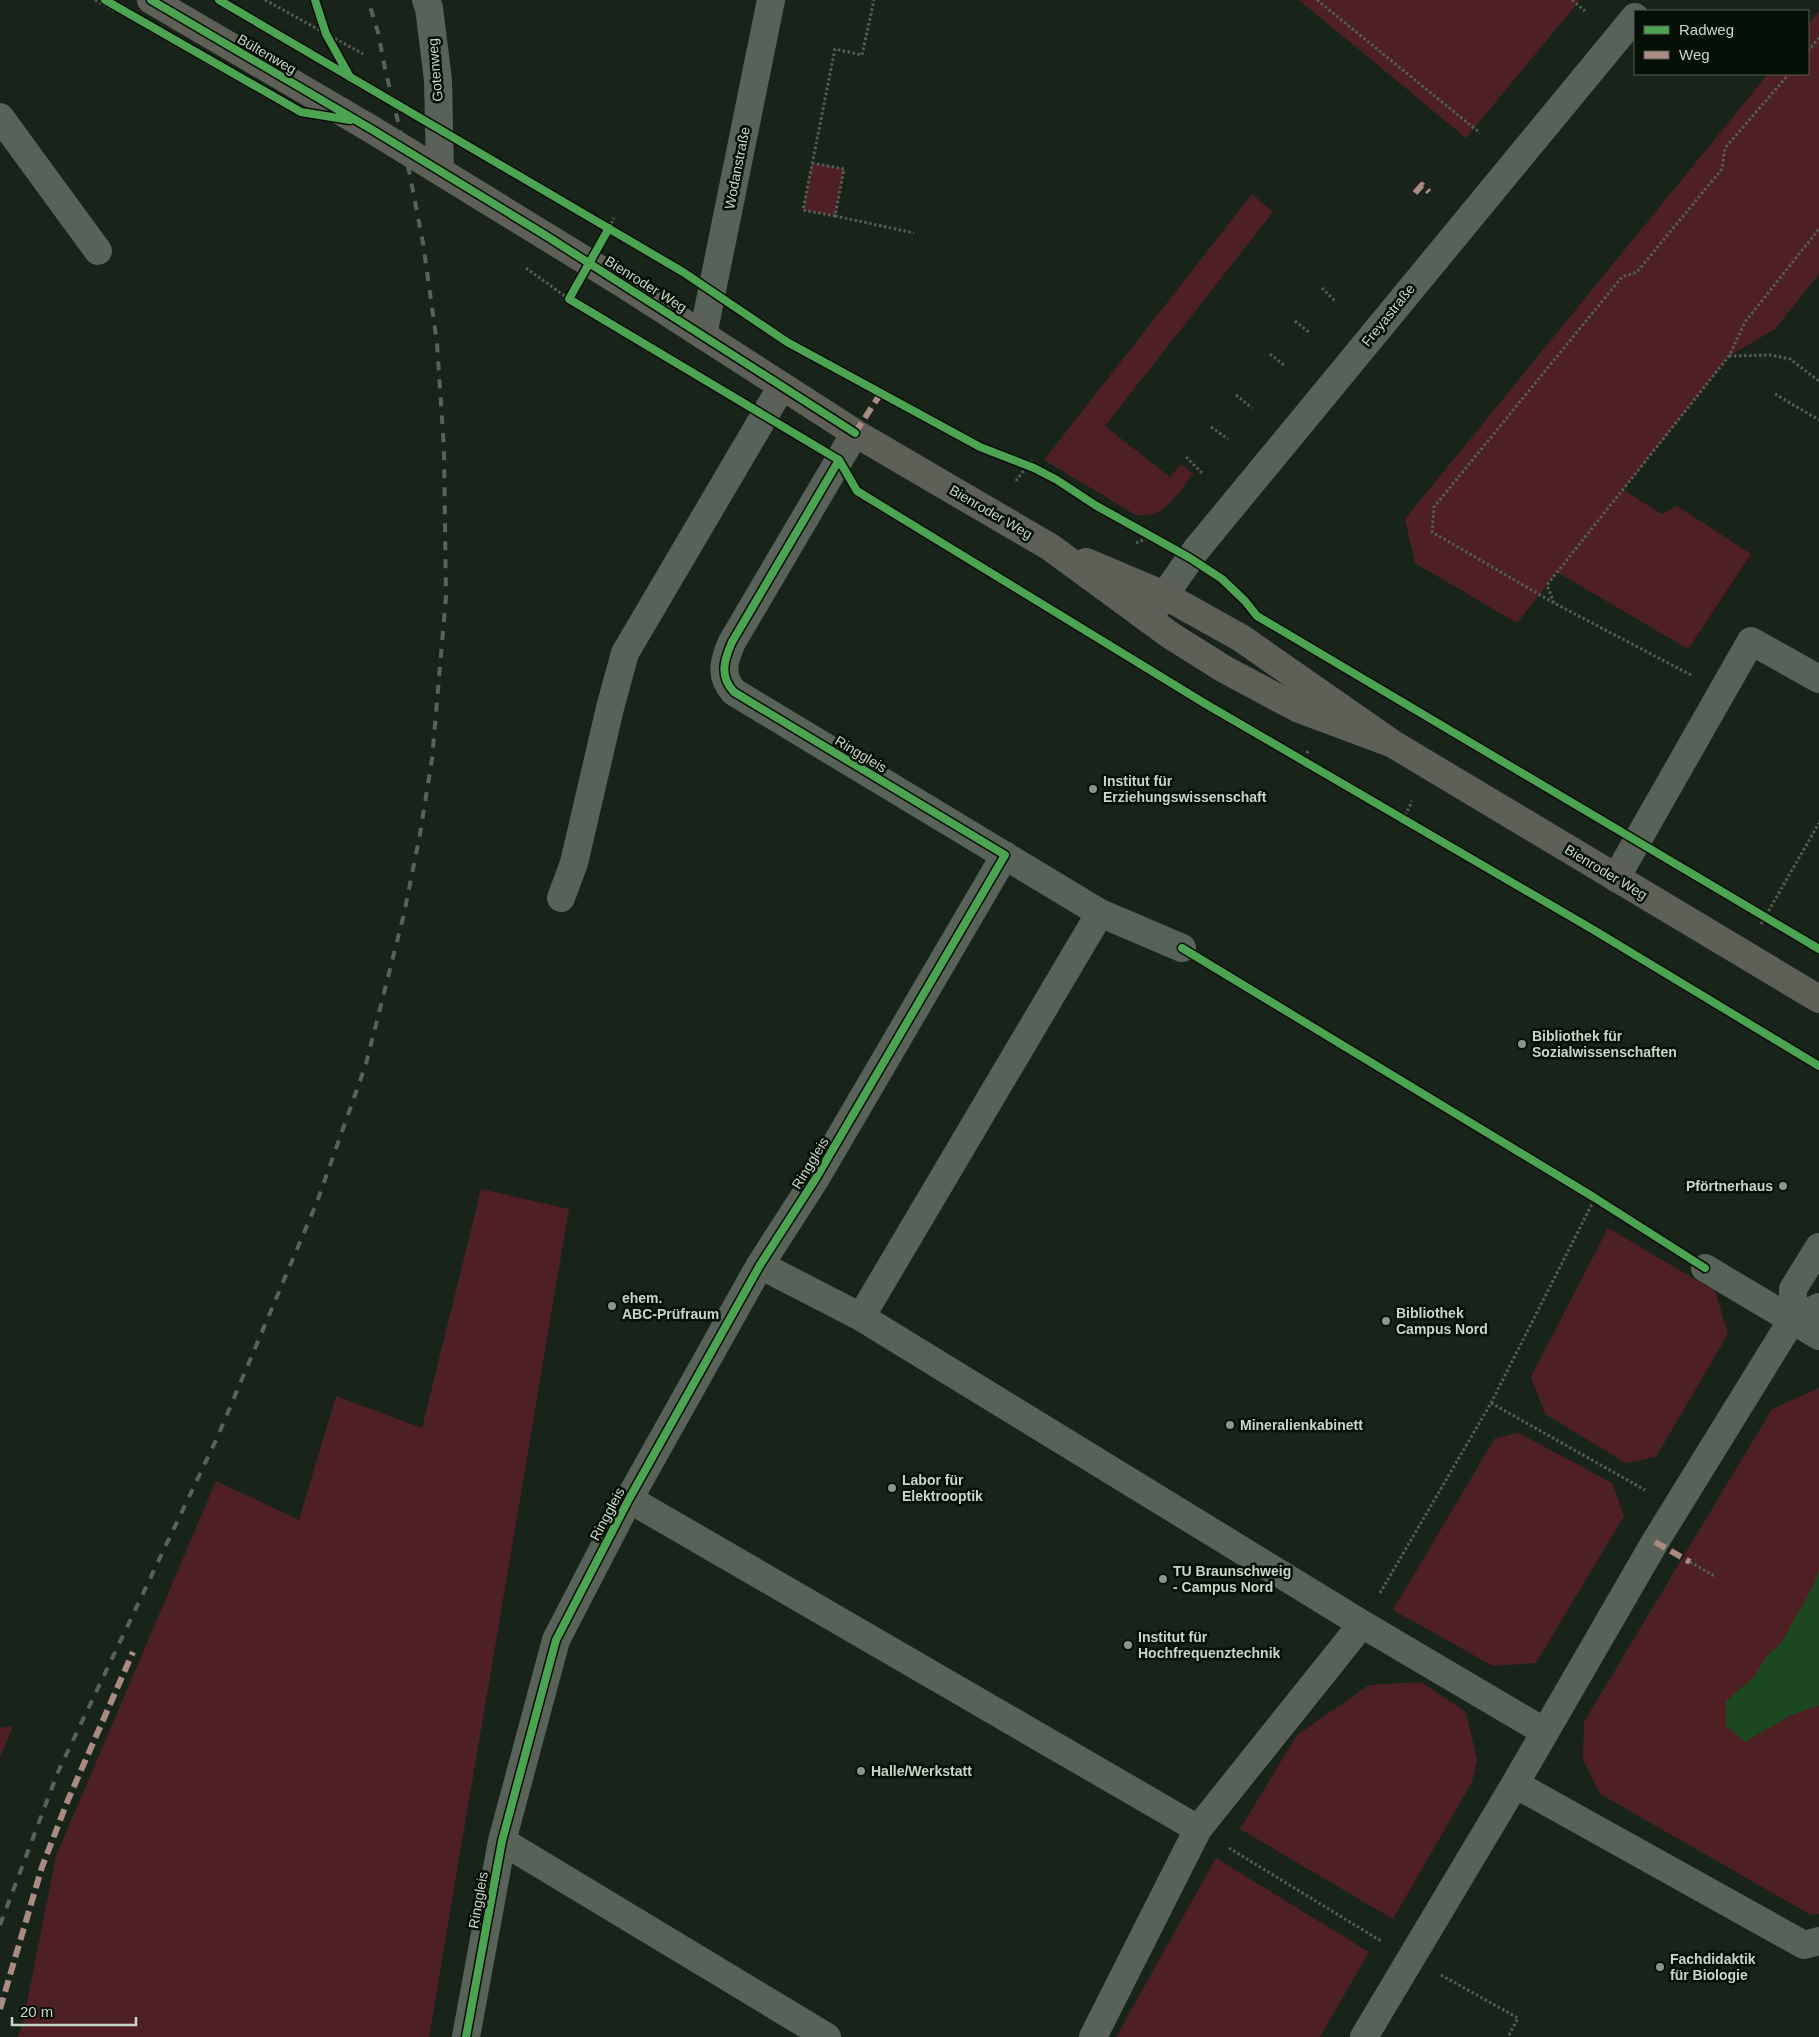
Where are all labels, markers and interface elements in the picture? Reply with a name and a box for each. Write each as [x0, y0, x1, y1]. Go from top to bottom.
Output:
legend [1634, 10, 1809, 75]
text: Radweg [1679, 21, 1734, 38]
street label: Bültenweg [235, 31, 299, 77]
street label: Gotenweg [424, 38, 446, 102]
text: Weg [1679, 46, 1710, 63]
street label: Wodanstraße [721, 125, 753, 211]
street label: Bienroder Weg [602, 253, 690, 315]
street label: Freyastraße [1358, 280, 1418, 349]
street label: Bienroder Weg [947, 482, 1035, 542]
street label: Ringgleis [832, 732, 890, 776]
place label: Institut für Erziehungswissenschaft [1103, 773, 1267, 805]
marker: Institut für Erziehungswissenschaft [1087, 783, 1099, 795]
street label: Bienroder Weg [1562, 841, 1650, 903]
place label: Bibliothek für Sozialwissenschaften [1532, 1028, 1677, 1060]
marker: Bibliothek für Sozialwissenschaften [1516, 1038, 1528, 1050]
street label: Ringgleis [788, 1134, 832, 1192]
place label: Pförtnerhaus [1686, 1178, 1773, 1194]
marker: Pförtnerhaus [1777, 1180, 1789, 1192]
place label: ehem. ABC-Prüfraum [622, 1290, 719, 1322]
marker: ehem. ABC-Prüfraum [606, 1300, 618, 1312]
place label: Bibliothek Campus Nord [1396, 1305, 1488, 1337]
marker: Bibliothek Campus Nord [1380, 1315, 1392, 1327]
place label: Mineralienkabinett [1240, 1417, 1363, 1433]
marker: Mineralienkabinett [1224, 1419, 1236, 1431]
place label: Labor für Elektrooptik [902, 1472, 983, 1504]
marker: Labor für Elektrooptik [886, 1482, 898, 1494]
street label: Ringgleis [586, 1485, 628, 1543]
place label: TU Braunschweig - Campus Nord [1173, 1563, 1291, 1595]
marker: TU Braunschweig - Campus Nord [1157, 1573, 1169, 1585]
place label: Institut für Hochfrequenztechnik [1138, 1629, 1281, 1661]
marker: Institut für Hochfrequenztechnik [1122, 1639, 1134, 1651]
place label: Halle/Werkstatt [871, 1763, 972, 1779]
marker: Halle/Werkstatt [855, 1765, 867, 1777]
street label: Ringgleis [465, 1870, 491, 1930]
place label: Fachdidaktik für Biologie [1670, 1951, 1756, 1983]
marker: Fachdidaktik für Biologie [1654, 1961, 1666, 1973]
scale bar [12, 1994, 136, 2026]
text: 20 m [20, 2003, 53, 2020]

